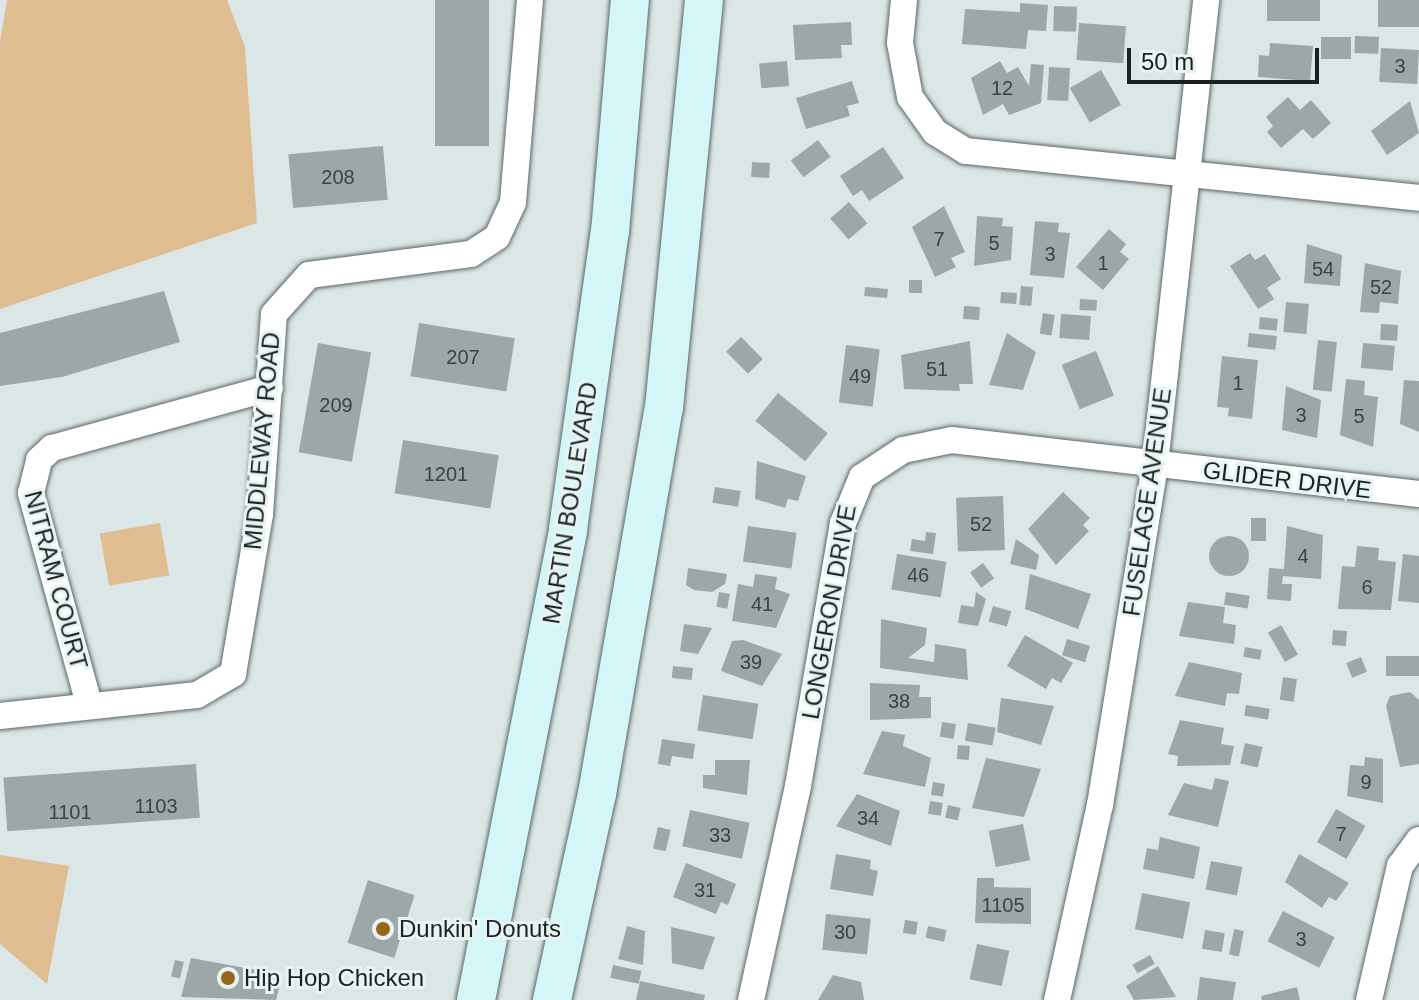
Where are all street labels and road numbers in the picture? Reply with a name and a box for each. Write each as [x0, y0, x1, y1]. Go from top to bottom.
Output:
street label: MIDDLEWAY ROAD [238, 331, 286, 551]
street label: MARTIN BOULEVARD [537, 380, 603, 626]
street label: FUSELAGE AVENUE [1117, 385, 1177, 619]
street label: GLIDER DRIVE [1201, 455, 1373, 505]
street label: NITRAM COURT [18, 488, 94, 672]
street label: LONGERON DRIVE [796, 502, 862, 722]

